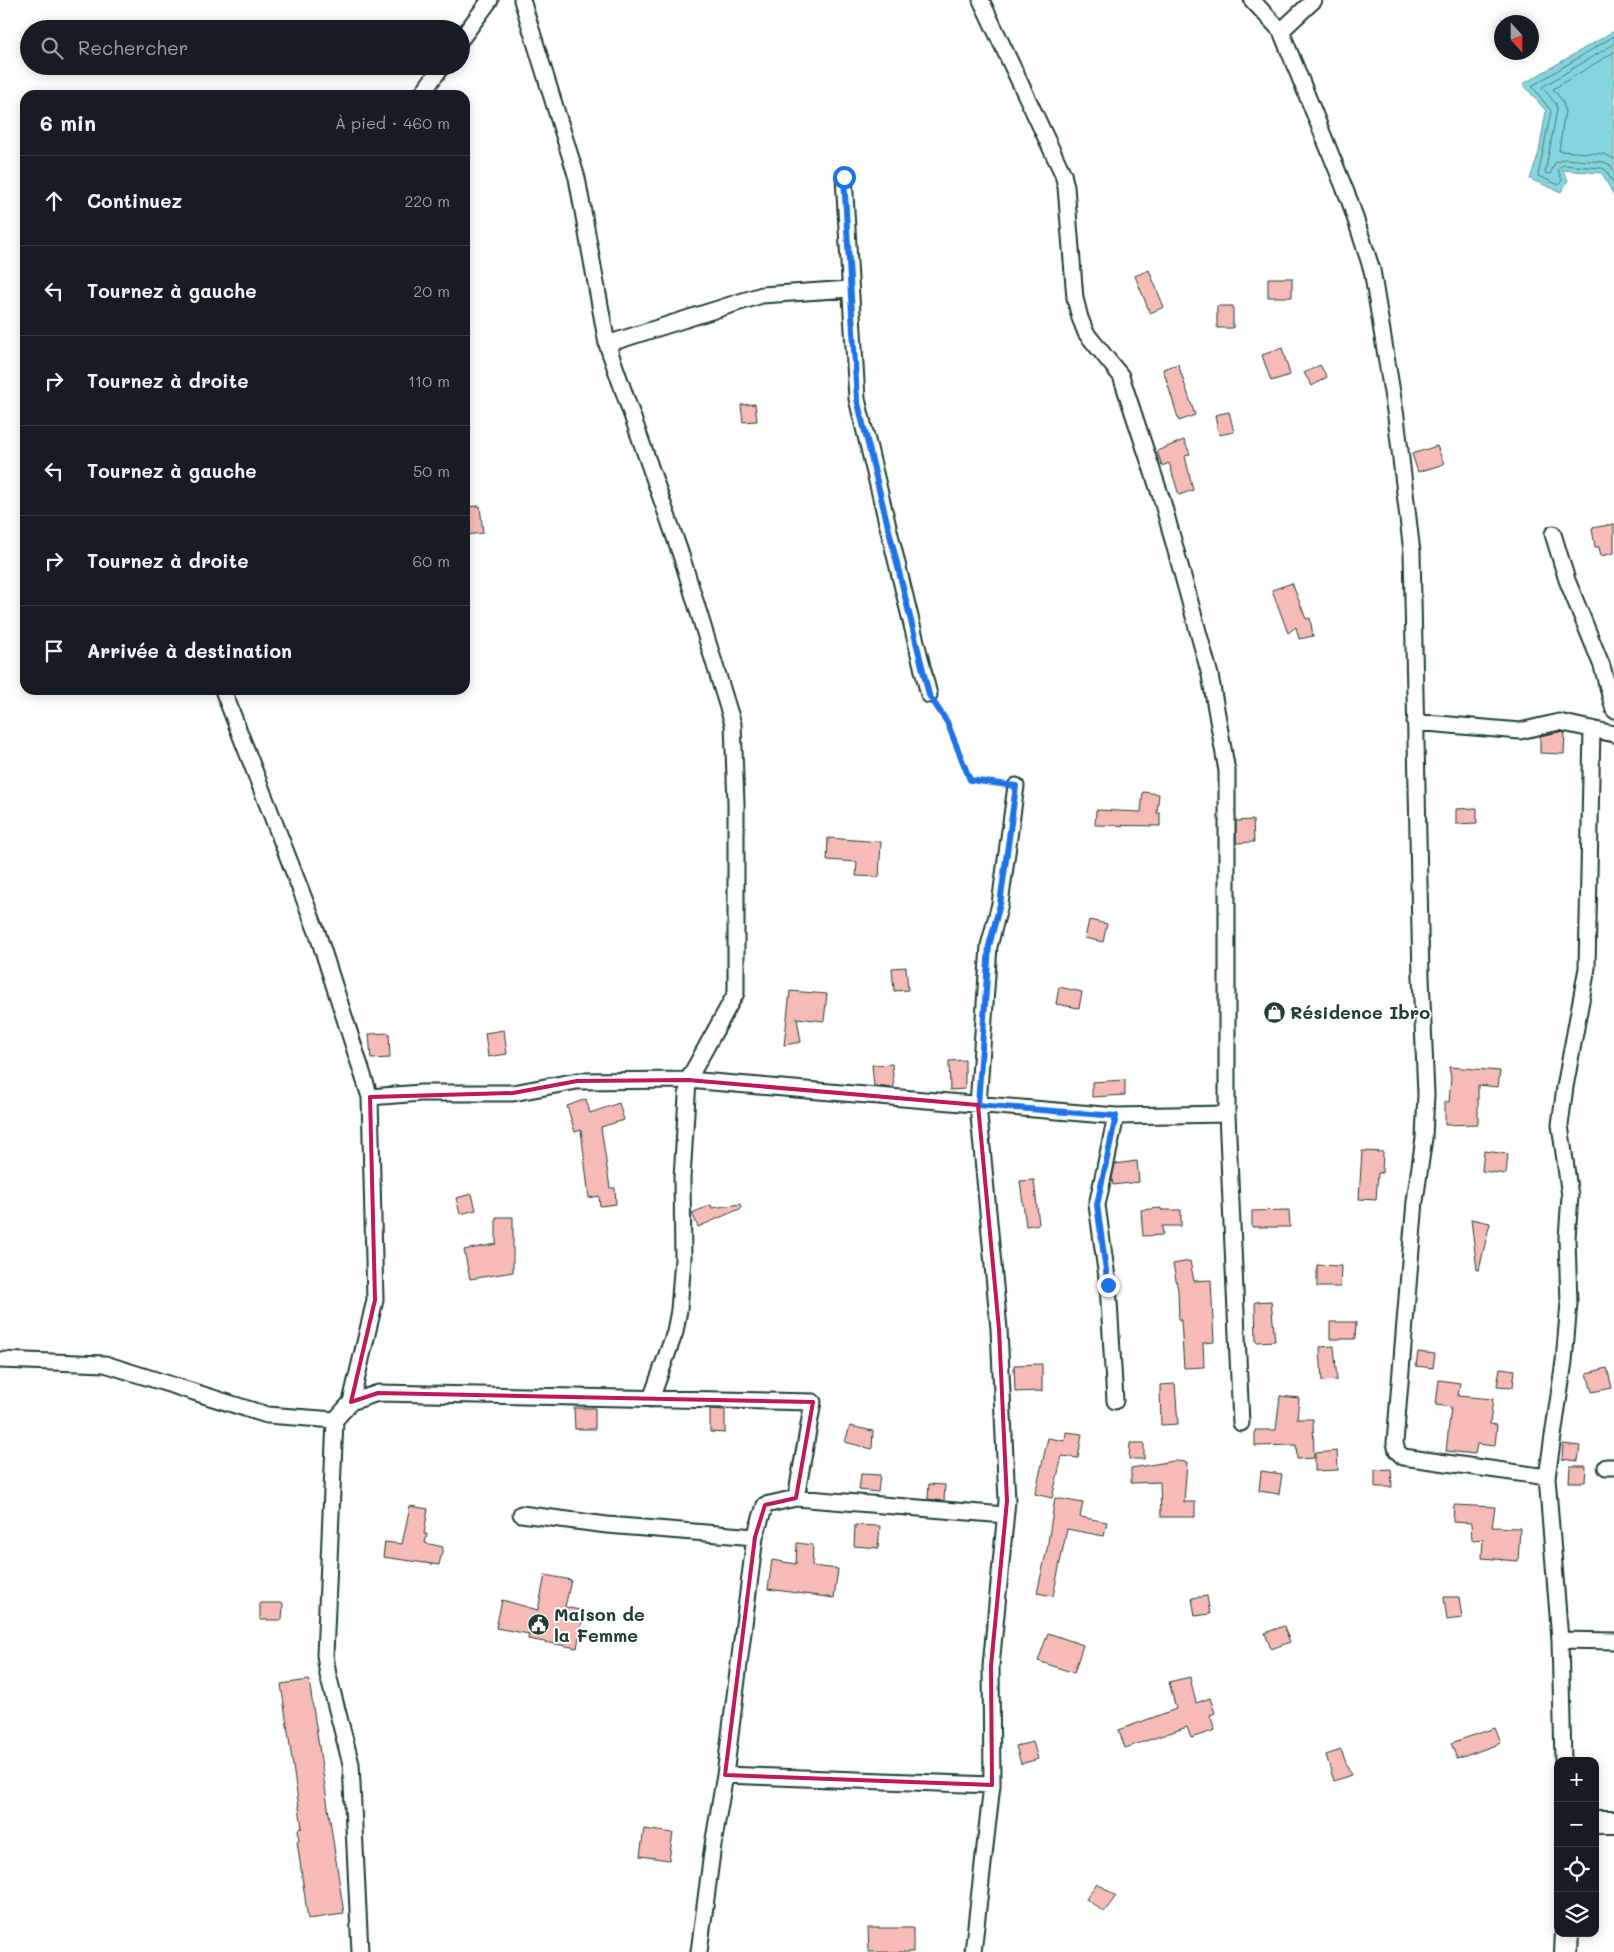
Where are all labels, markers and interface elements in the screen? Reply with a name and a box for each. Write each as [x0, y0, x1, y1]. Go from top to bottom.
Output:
north arrow [1494, 15, 1539, 60]
search box [20, 20, 470, 75]
icon: search [38, 34, 66, 62]
text: Rechercher [78, 35, 188, 60]
text: 6 min [40, 109, 96, 136]
text: À pied · 460 m [335, 112, 450, 133]
route start [833, 166, 856, 189]
icon: ahead [40, 187, 68, 215]
text: Continuez [87, 188, 182, 213]
text: 220 m [404, 190, 450, 211]
icon: left [40, 277, 68, 305]
text: Tournez à gauche [87, 278, 256, 303]
text: 20 m [413, 280, 450, 301]
icon: right [40, 367, 68, 395]
text: Tournez à droite [87, 368, 249, 393]
text: 110 m [408, 370, 450, 391]
icon: left [40, 457, 68, 485]
text: Tournez à gauche [87, 458, 256, 483]
text: 50 m [413, 460, 450, 481]
icon: right [40, 547, 68, 575]
text: Tournez à droite [87, 548, 249, 573]
text: 60 m [413, 550, 450, 571]
icon: arrive [40, 637, 68, 665]
text: Arrivée à destination [87, 638, 292, 663]
shop icon: Résidence Ibro [1262, 1000, 1286, 1024]
place label: Résidence Ibro [1290, 1000, 1430, 1024]
route end [1097, 1274, 1120, 1297]
place label: Maison de la Femme [554, 1602, 645, 1647]
public building icon: Maison de la Femme [526, 1612, 550, 1636]
map controls [1554, 1757, 1599, 1937]
button: + [1554, 1757, 1599, 1802]
button: − [1554, 1802, 1599, 1847]
button: locate [1554, 1847, 1599, 1892]
button: layers [1554, 1892, 1599, 1937]

